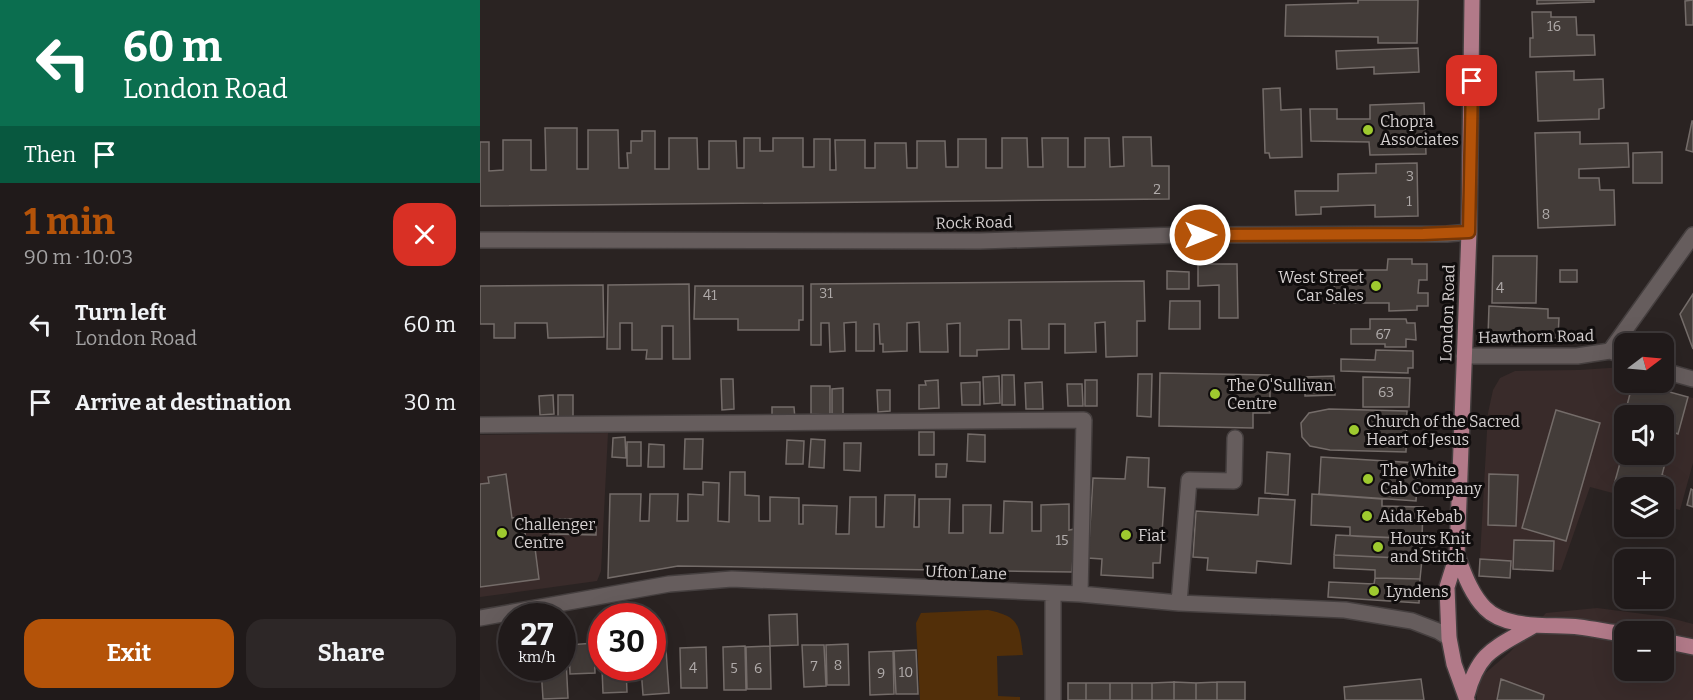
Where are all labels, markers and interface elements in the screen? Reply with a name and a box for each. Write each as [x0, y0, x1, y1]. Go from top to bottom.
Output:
house number: 16 [1547, 18, 1561, 35]
text: 60 m [123, 22, 222, 72]
icon: left [24, 24, 102, 102]
pin [1446, 55, 1497, 106]
icon: arrive [1455, 64, 1488, 97]
text: London Road [123, 73, 288, 105]
place label: Chopra Associates [1380, 112, 1459, 149]
marker: Chopra Associates [1361, 123, 1375, 137]
icon: arrive [88, 138, 121, 171]
text: Then [24, 141, 76, 168]
house number: 3 [1406, 168, 1414, 185]
house number: 2 [1153, 181, 1161, 198]
house number: 1 [1406, 193, 1412, 210]
text: 1 min [24, 200, 115, 244]
button: close [393, 203, 456, 266]
position arrow [1168, 203, 1232, 267]
house number: 8 [1542, 206, 1550, 223]
street label: Rock Road [935, 212, 1013, 233]
text: 90 m · 10:03 [24, 245, 133, 269]
street label: London Road [1436, 263, 1459, 362]
place label: West Street Car Sales [1278, 268, 1364, 305]
marker: West Street Car Sales [1369, 279, 1383, 293]
house number: 4 [1496, 280, 1504, 297]
house number: 31 [819, 285, 833, 302]
house number: 41 [703, 287, 717, 304]
text: Turn left [75, 299, 167, 326]
icon: left [24, 308, 57, 341]
text: 60 m [404, 311, 456, 338]
text: London Road [75, 326, 197, 350]
house number: 67 [1375, 326, 1391, 343]
street label: Hawthorn Road [1478, 326, 1595, 347]
north arrow [1614, 333, 1674, 393]
map controls [1614, 333, 1674, 681]
place label: The O'Sullivan Centre [1227, 376, 1333, 413]
house number: 63 [1378, 384, 1394, 401]
icon: arrive [24, 386, 57, 419]
marker: The O'Sullivan Centre [1208, 387, 1222, 401]
text: Arrive at destination [75, 389, 291, 416]
text: 30 m [404, 389, 456, 416]
button: sound [1614, 405, 1674, 465]
place label: Church of the Sacred Heart of Jesus [1366, 412, 1520, 449]
marker: Church of the Sacred Heart of Jesus [1347, 423, 1361, 437]
place label: The White Cab Company [1380, 461, 1482, 498]
marker: The White Cab Company [1361, 472, 1375, 486]
button: layers [1614, 477, 1674, 537]
place label: Aida Kebab [1379, 507, 1463, 526]
marker: Aida Kebab [1360, 509, 1374, 523]
place label: Challenger Centre [514, 515, 595, 552]
marker: Challenger Centre [495, 526, 509, 540]
place label: Fiat [1138, 526, 1166, 545]
marker: Fiat [1119, 528, 1133, 542]
place label: Hours Knit and Stitch [1390, 529, 1471, 566]
house number: 15 [1055, 532, 1069, 549]
marker: Hours Knit and Stitch [1371, 540, 1385, 554]
button: + [1614, 549, 1674, 609]
street label: Ufton Lane [925, 562, 1007, 583]
place label: Lyndens [1386, 582, 1449, 601]
marker: Lyndens [1367, 584, 1381, 598]
speed limit sign: 30 [588, 603, 666, 681]
text: 27 [521, 617, 553, 653]
button: Exit [24, 619, 234, 688]
button: Share [246, 619, 456, 688]
button: − [1614, 621, 1674, 681]
text: km/h [518, 648, 556, 666]
house number: 8 [834, 657, 842, 674]
house number: 7 [810, 658, 818, 675]
house number: 4 [689, 660, 697, 677]
house number: 5 [730, 660, 738, 677]
house number: 6 [754, 660, 762, 677]
house number: 10 [899, 664, 913, 681]
house number: 9 [877, 665, 885, 682]

